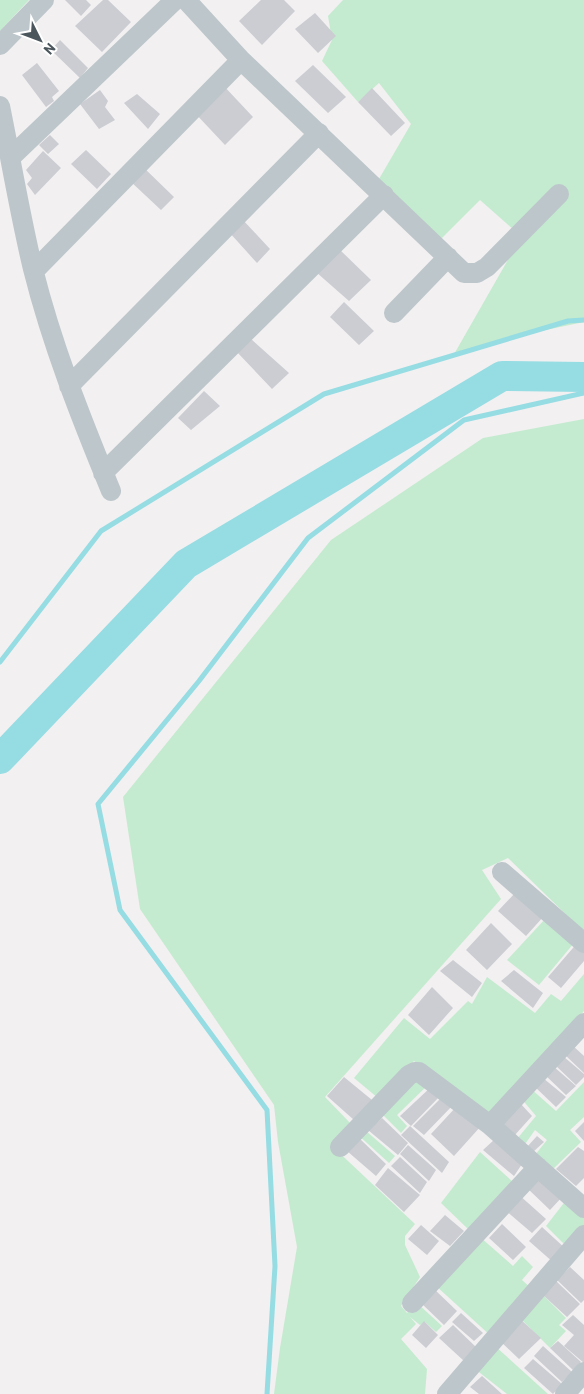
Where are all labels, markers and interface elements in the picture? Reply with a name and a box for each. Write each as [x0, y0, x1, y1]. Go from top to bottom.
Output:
north arrow [15, 15, 65, 65]
text: N [41, 40, 59, 58]

